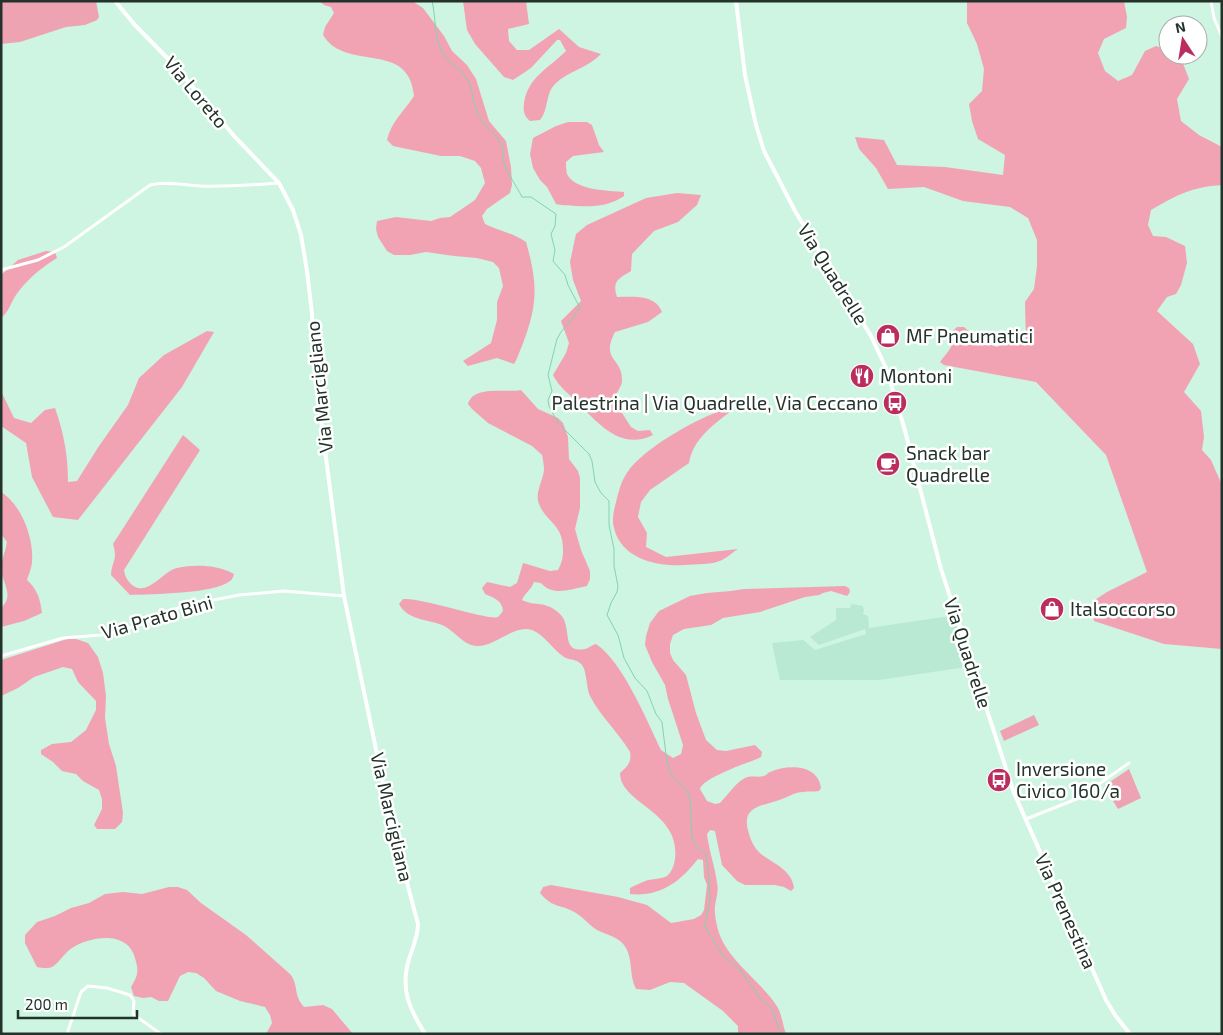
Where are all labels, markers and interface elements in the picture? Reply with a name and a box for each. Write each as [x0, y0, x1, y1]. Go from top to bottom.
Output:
north arrow [1158, 15, 1208, 65]
text: N [1173, 17, 1187, 36]
street label: Via Loreto [160, 51, 233, 132]
street label: Via Quadrelle [793, 219, 874, 329]
street label: Via Marcigliano [300, 320, 337, 454]
shop icon: MF Pneumatici [875, 323, 901, 349]
place label: MF Pneumatici [906, 324, 1033, 347]
restaurant icon: Montoni [849, 363, 875, 389]
place label: Montoni [880, 364, 952, 387]
bus stop icon: Palestrina | Via Quadrelle, Via Ceccano [882, 390, 908, 416]
place label: Palestrina | Via Quadrelle, Via Ceccano [552, 391, 878, 414]
place label: Snack bar Quadrelle [906, 441, 990, 486]
cafe icon: Snack bar Quadrelle [875, 451, 901, 477]
street label: Via Prato Bini [99, 590, 215, 643]
street label: Via Quadrelle [940, 595, 997, 711]
shop icon: Italsoccorso [1039, 596, 1065, 622]
place label: Italsoccorso [1070, 597, 1176, 620]
street label: Via Marcigliana [366, 750, 419, 884]
place label: Inversione Civico 160/a [1016, 757, 1120, 802]
bus stop icon: Inversione Civico 160/a [986, 767, 1012, 793]
street label: Via Prenestina [1031, 849, 1102, 972]
scale bar [18, 988, 136, 1020]
text: 200 m [25, 995, 68, 1013]

